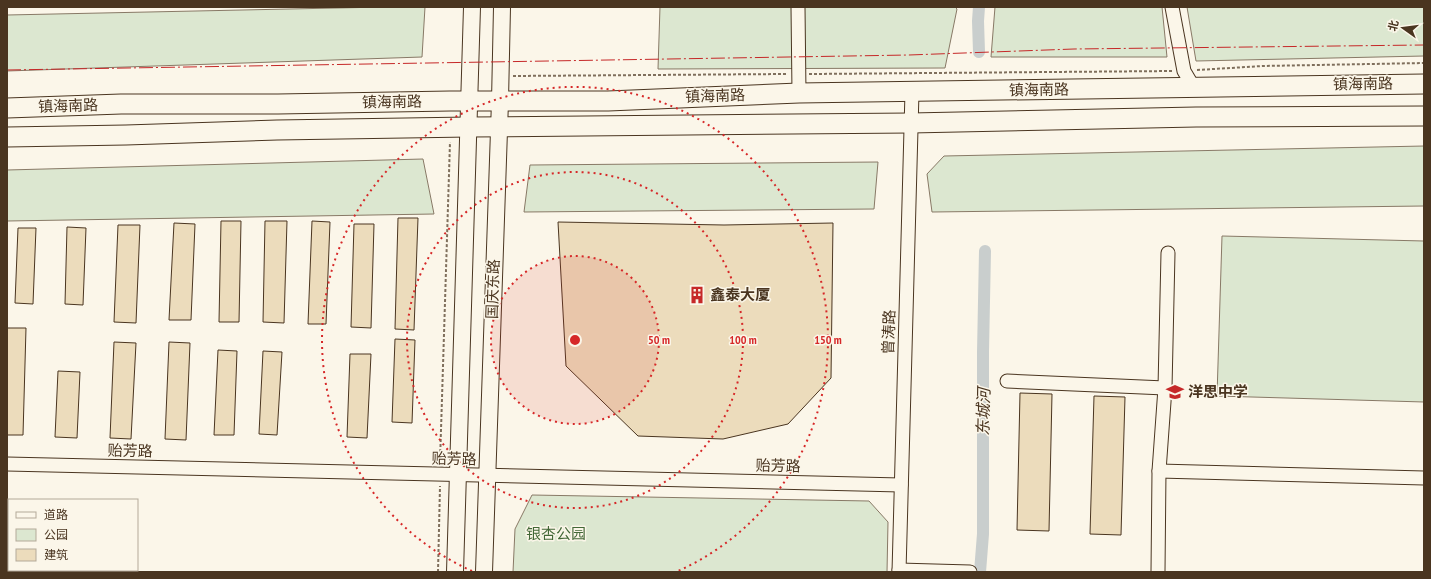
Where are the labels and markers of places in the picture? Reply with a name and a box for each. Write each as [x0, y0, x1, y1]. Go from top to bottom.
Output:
building icon: 鑫泰大厦 [687, 285, 707, 305]
place label: 鑫泰大厦 [710, 285, 770, 304]
centre of rings [568, 333, 582, 347]
school or university icon: 洋思中学 [1165, 382, 1185, 402]
place label: 洋思中学 [1188, 382, 1248, 401]

